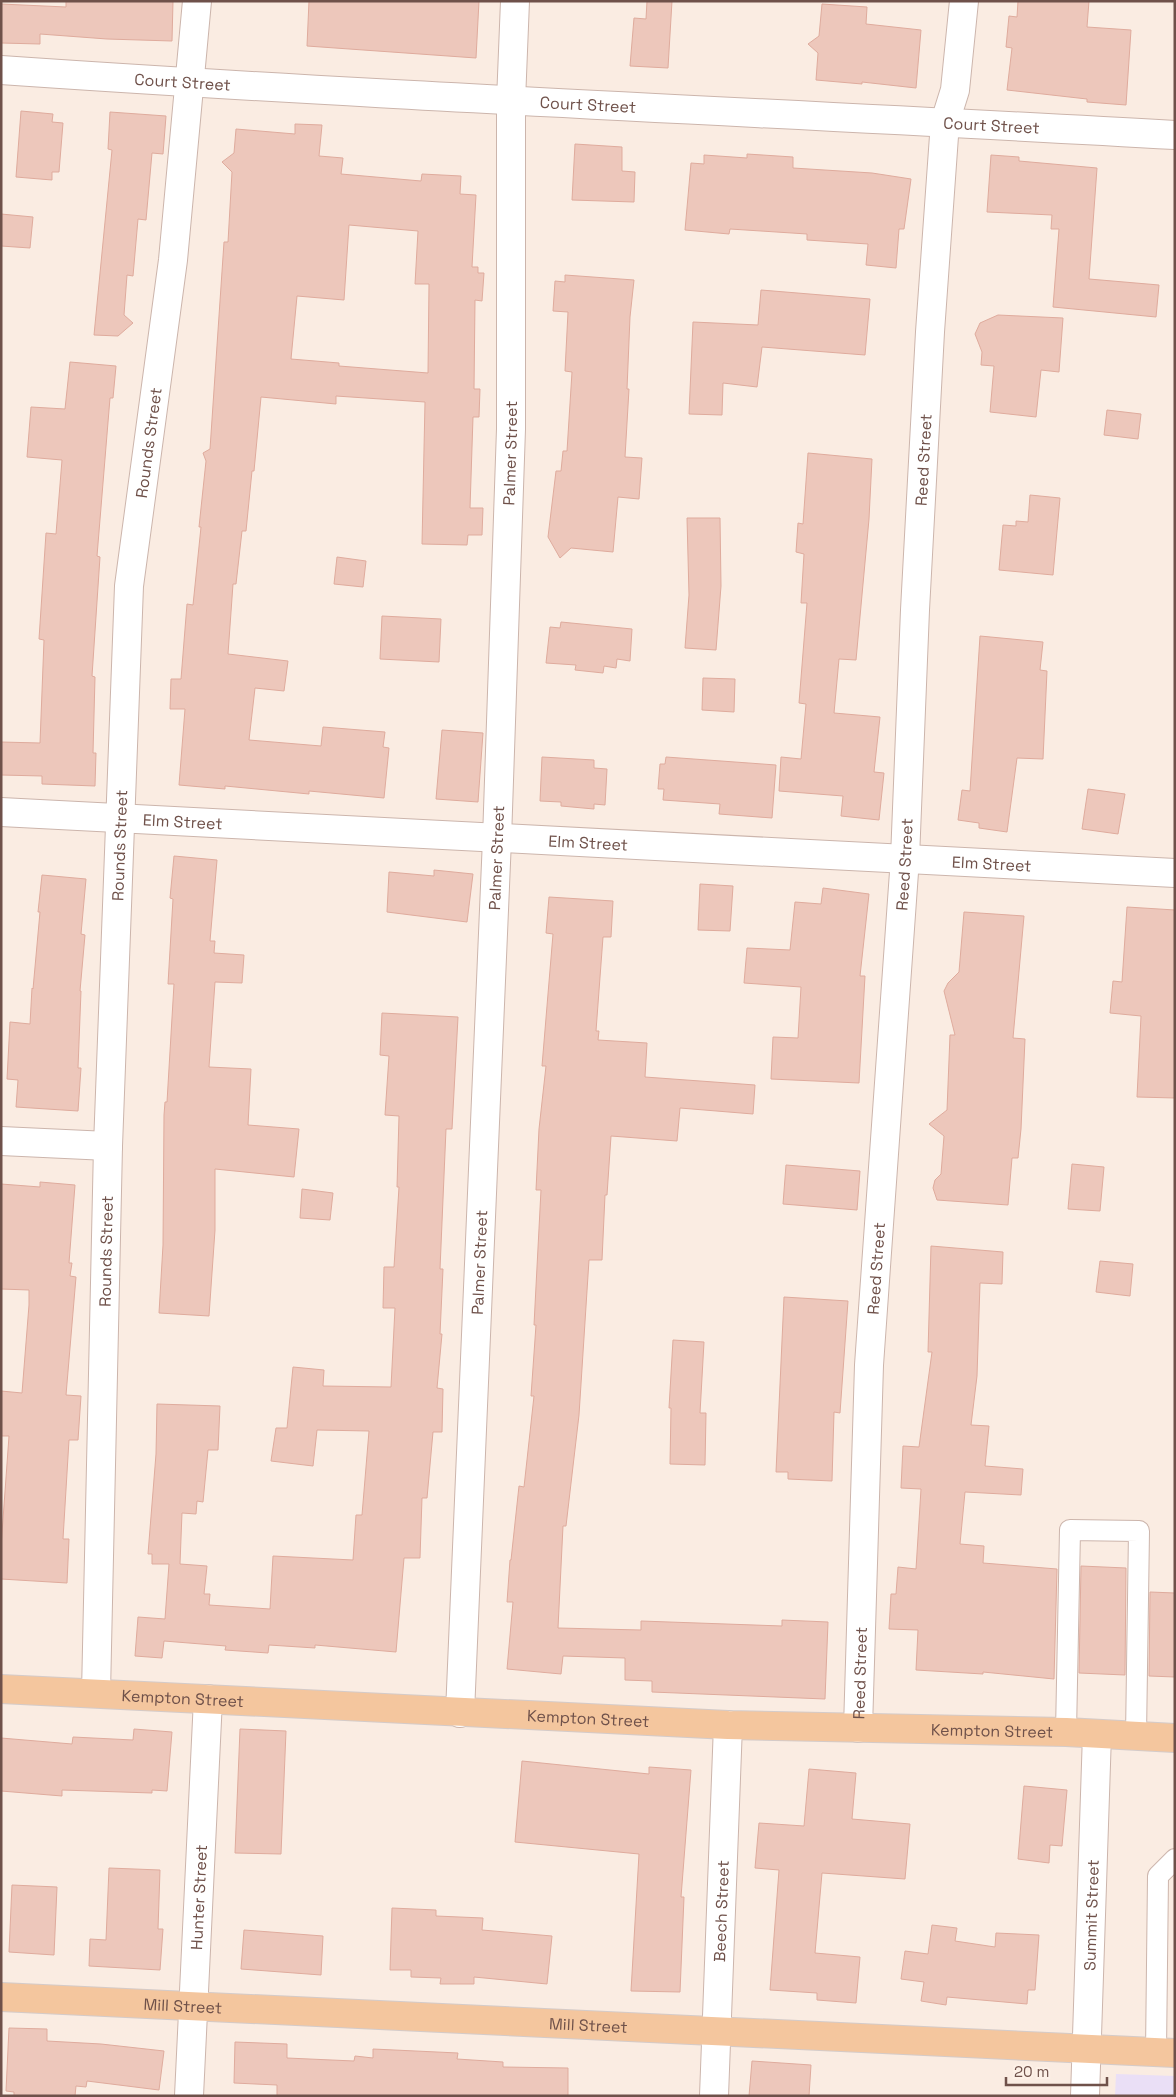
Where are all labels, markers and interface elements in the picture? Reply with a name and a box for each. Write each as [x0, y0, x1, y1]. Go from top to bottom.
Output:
street label: Court Street [134, 68, 231, 95]
street label: Court Street [539, 91, 637, 117]
street label: Court Street [943, 112, 1040, 138]
street label: Rounds Street [130, 386, 166, 499]
street label: Palmer Street [498, 401, 522, 506]
street label: Reed Street [910, 413, 936, 507]
street label: Rounds Street [107, 789, 132, 901]
street label: Palmer Street [483, 805, 509, 911]
street label: Elm Street [142, 809, 223, 834]
street label: Reed Street [891, 818, 917, 911]
street label: Elm Street [548, 830, 629, 855]
street label: Elm Street [951, 851, 1032, 876]
street label: Rounds Street [94, 1195, 117, 1307]
street label: Palmer Street [466, 1210, 492, 1315]
street label: Reed Street [862, 1222, 890, 1315]
street label: Reed Street [848, 1626, 872, 1720]
street label: Kempton Street [121, 1684, 244, 1712]
street label: Kempton Street [527, 1705, 650, 1732]
street label: Kempton Street [931, 1719, 1054, 1742]
street label: Hunter Street [186, 1844, 212, 1950]
street label: Summit Street [1079, 1859, 1103, 1971]
street label: Beech Street [709, 1860, 733, 1962]
street label: Mill Street [143, 1993, 223, 2018]
street label: Mill Street [549, 2013, 628, 2037]
scale bar [1006, 2054, 1107, 2086]
text: 20 m [1014, 2062, 1049, 2081]

